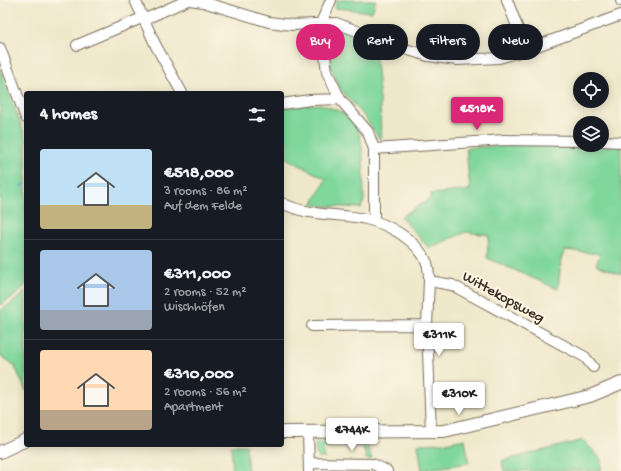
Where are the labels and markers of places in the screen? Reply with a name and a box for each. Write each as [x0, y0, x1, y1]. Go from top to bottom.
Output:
pin: €518K [449, 97, 505, 131]
pin: €311K [411, 323, 467, 357]
pin: €310K [431, 382, 487, 416]
pin: €744K [324, 418, 380, 452]

